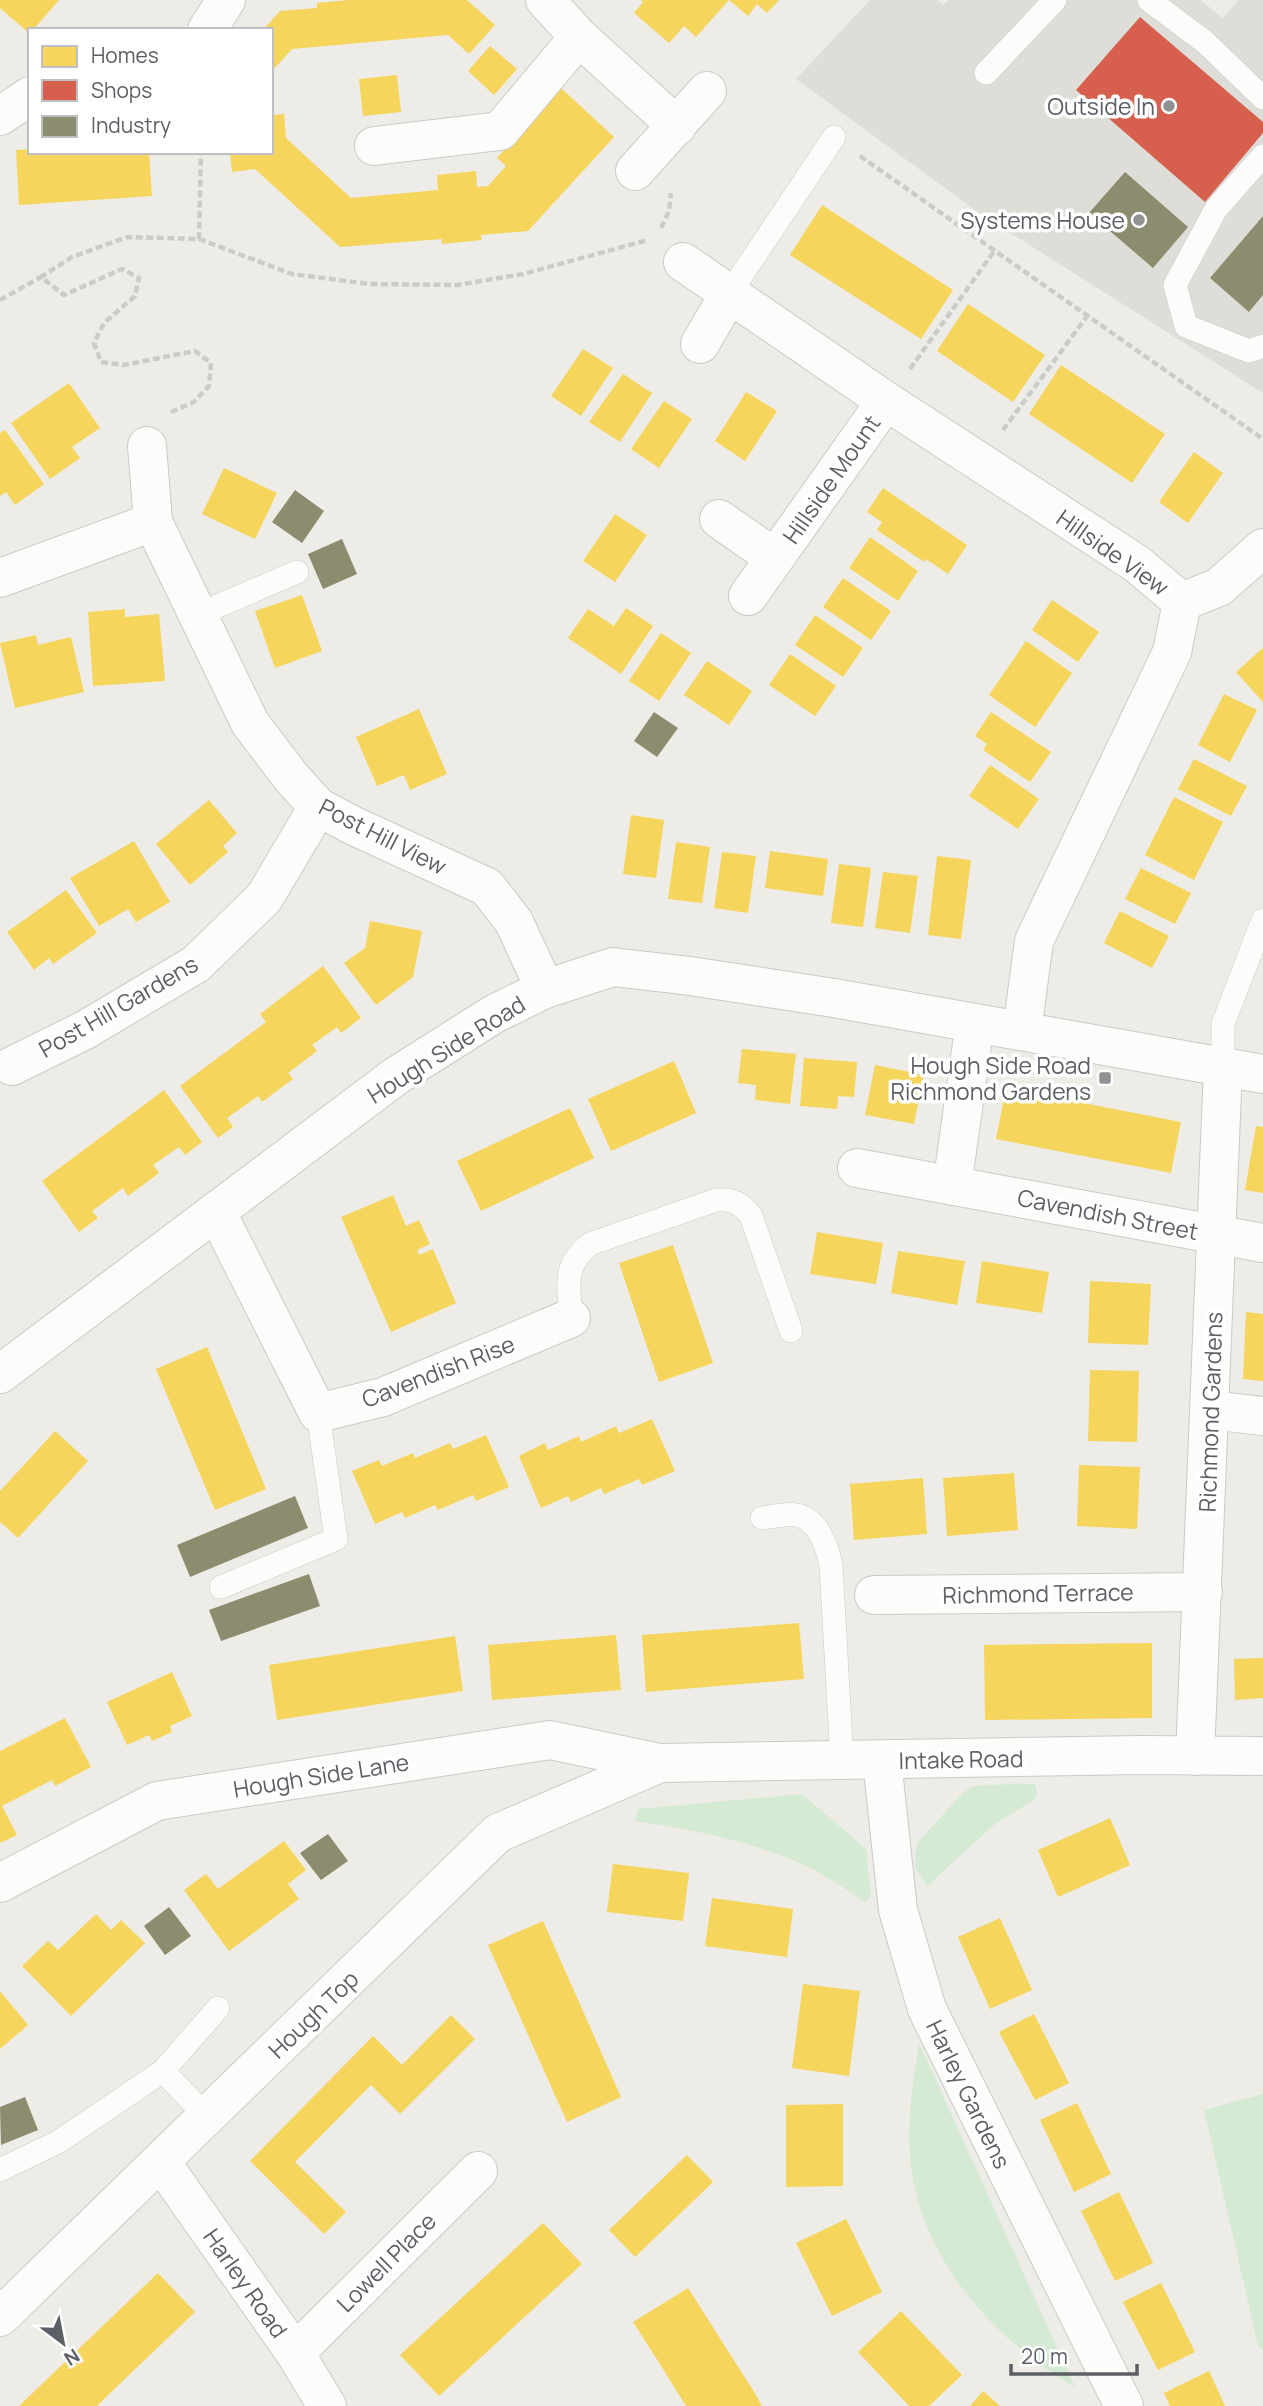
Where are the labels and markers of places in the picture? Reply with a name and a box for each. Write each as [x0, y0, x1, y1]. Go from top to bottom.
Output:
place label: Outside In [1047, 90, 1155, 122]
marker: Outside In [1161, 98, 1177, 114]
place label: Systems House [960, 204, 1125, 236]
marker: Systems House [1131, 212, 1147, 228]
place label: Hough Side Road Richmond Gardens [890, 1049, 1091, 1107]
marker: Hough Side Road Richmond Gardens [1097, 1070, 1113, 1086]

